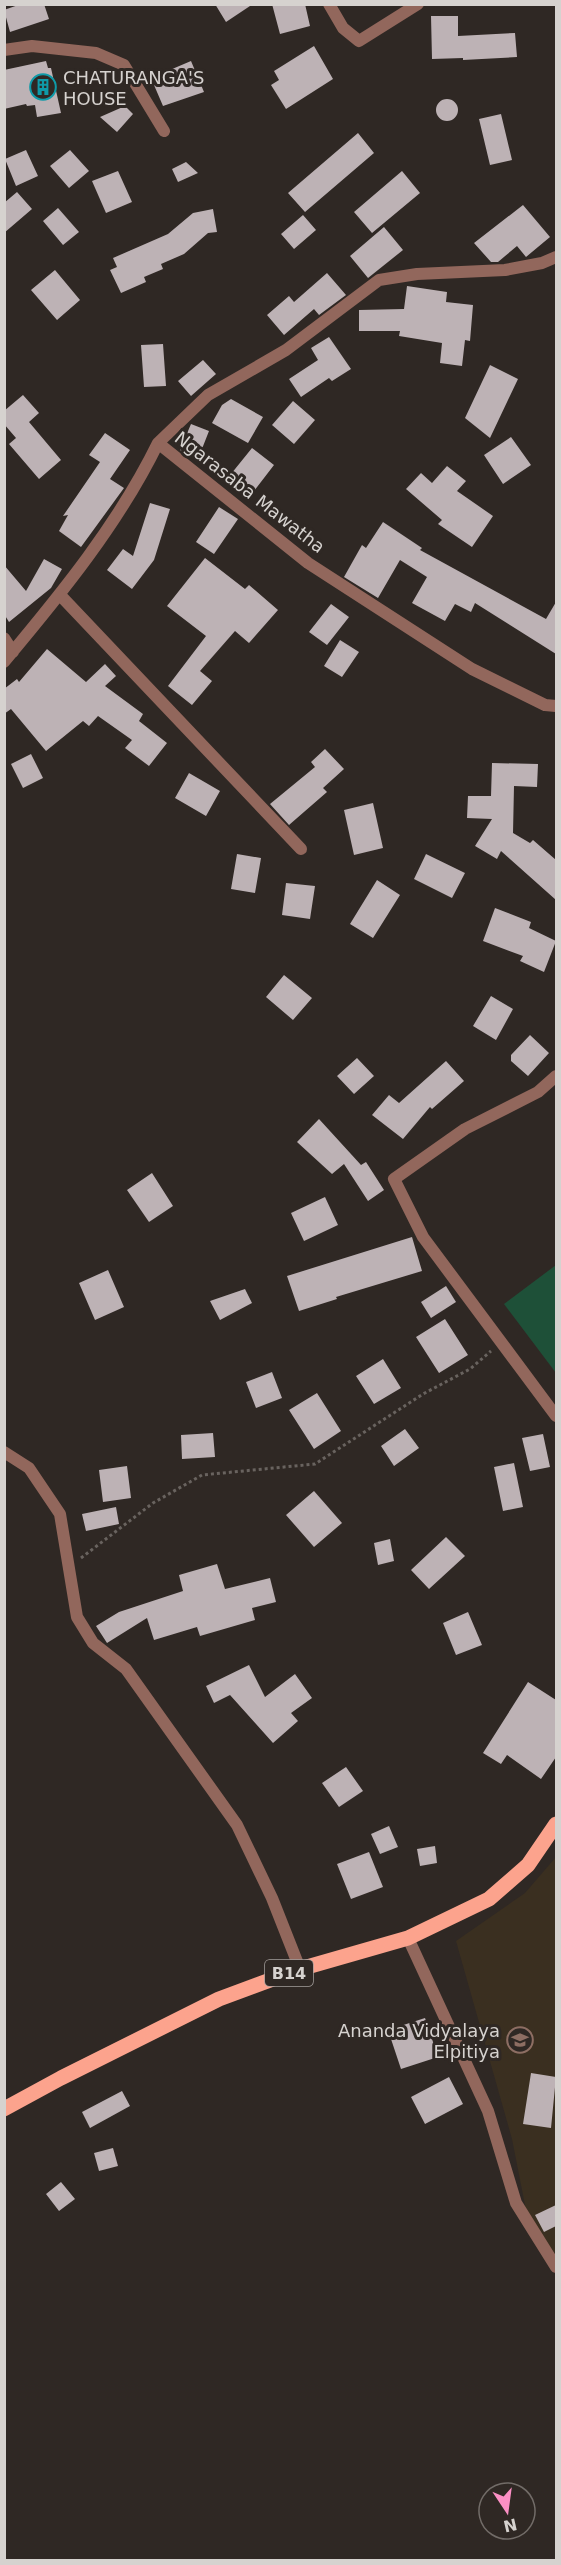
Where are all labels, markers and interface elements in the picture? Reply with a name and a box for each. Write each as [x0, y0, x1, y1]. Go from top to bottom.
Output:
place label: CHATURANGA'S HOUSE [63, 67, 204, 109]
building icon: CHATURANGA'S HOUSE [28, 72, 58, 102]
street label: Ngarasaba Mawatha [171, 427, 329, 557]
road number: B14 [265, 1960, 313, 1986]
place label: Ananda Vidyalaya Elpitiya [338, 2020, 500, 2062]
school or university icon: Ananda Vidyalaya Elpitiya [505, 2025, 535, 2055]
north arrow [477, 2481, 537, 2541]
text: N [502, 2514, 519, 2536]

